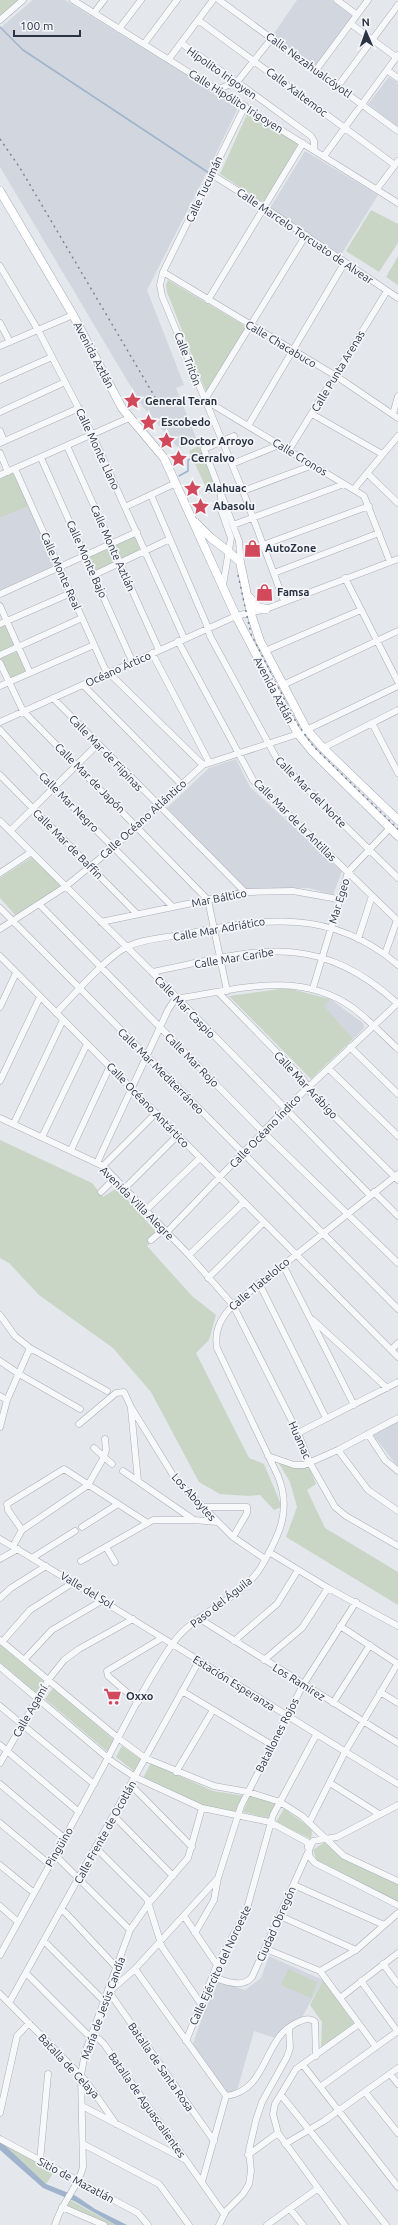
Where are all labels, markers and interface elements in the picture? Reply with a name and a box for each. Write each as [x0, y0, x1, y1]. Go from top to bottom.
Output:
scale bar [14, 12, 80, 38]
north arrow [346, 12, 386, 52]
text: N [361, 16, 370, 28]
text: 100 m [20, 19, 53, 32]
street label: Calle Nezahualcóyotl [264, 30, 354, 100]
street label: Hipolito Irigoyen [185, 45, 259, 101]
street label: Calle Xaltemoc [264, 65, 330, 119]
street label: Calle Hipólito Irigoyen [187, 67, 285, 135]
street label: Calle Tucumán [183, 154, 225, 224]
street label: Calle Marcelo Torcuato de Alvear [235, 186, 376, 287]
street label: Calle Chacabuco [243, 318, 319, 370]
street label: Avenida Aztlán [71, 320, 117, 390]
street label: Calle Punta Arenas [309, 328, 367, 414]
street label: Calle Tritón [172, 331, 204, 387]
place icon: General Teran [122, 391, 142, 411]
place label: General Teran [145, 395, 217, 407]
street label: Calle Monte Llano [74, 406, 122, 492]
place icon: Escobedo [138, 412, 158, 432]
place label: Escobedo [161, 416, 211, 428]
place icon: Doctor Arroyo [157, 431, 177, 451]
place label: Doctor Arroyo [180, 435, 254, 447]
street label: Calle Cronos [271, 436, 330, 478]
place icon: Cerralvo [168, 448, 188, 468]
place label: Cerralvo [191, 452, 235, 464]
place icon: Alahuac [182, 478, 202, 498]
place label: Alahuac [205, 482, 247, 494]
place icon: Abasolu [190, 496, 210, 516]
place label: Abasolu [213, 500, 255, 512]
street label: Calle Monte Aztlán [89, 503, 137, 593]
street label: Calle Monte Bajo [64, 518, 110, 600]
street label: Calle Monte Real [39, 530, 83, 612]
shop icon: AutoZone [242, 538, 262, 558]
place label: AutoZone [265, 542, 316, 554]
shop icon: Famsa [254, 582, 274, 602]
place label: Famsa [277, 586, 310, 598]
street label: Océano Ártico [83, 648, 153, 689]
street label: Avenida Aztlán [251, 655, 297, 725]
street label: Calle Mar de Fiipinas [67, 713, 145, 794]
street label: Calle Mar de Japón [53, 741, 127, 815]
street label: Calle Mar del Norte [273, 754, 349, 830]
street label: Calle Mar Negro [37, 770, 101, 834]
street label: Calle Mar de la Antillas [251, 776, 339, 864]
street label: Calle Océano Atlántico [97, 777, 189, 861]
street label: Calle Mar de Baffin [31, 807, 105, 881]
street label: Mar Egeo [326, 877, 352, 925]
street label: Mar Báltico [190, 887, 248, 909]
street label: Calle Mar Adriático [172, 915, 266, 943]
street label: Calle Mar Caribe [193, 946, 275, 970]
street label: Calle Mar Caspio [152, 974, 218, 1040]
street label: Calle Mar Mediterráneo [116, 1026, 206, 1116]
street label: Calle Mar Rojo [163, 1031, 221, 1089]
street label: Calle Mar Arábigo [272, 1049, 340, 1121]
street label: Calle Océano Antártico [104, 1060, 192, 1150]
street label: Calle Océano Índico [226, 1091, 303, 1170]
street label: Avenida Villa Alegre [98, 1164, 176, 1242]
street label: Calle Tlatelolco [226, 1255, 292, 1313]
street label: Huamac [286, 1419, 314, 1461]
street label: Los Aboytes [170, 1471, 219, 1523]
street label: Valle del Sol [58, 1569, 116, 1611]
street label: Paso del Águila [187, 1573, 254, 1630]
street label: Estación Esperanza [191, 1653, 277, 1713]
street label: Los Ramírez [271, 1661, 327, 1703]
street label: Calle Agamí [10, 1683, 50, 1739]
supermarket icon: Oxxo [103, 1686, 123, 1706]
place label: Oxxo [126, 1690, 154, 1702]
street label: Batallones Rojos [253, 1696, 301, 1774]
street label: Calle Frente de Ocotlán [72, 1778, 138, 1886]
street label: Pingüino [43, 1825, 75, 1869]
street label: Ciudad Obregón [254, 1885, 298, 1963]
street label: Calle Ejército del Noroeste [187, 1903, 253, 2027]
street label: María de Jesús Candía [79, 1955, 127, 2061]
street label: Batalla de Santa Rosa [126, 2020, 196, 2114]
street label: Batalla de Celaya [36, 2031, 102, 2101]
street label: Batalla de Aguascalientes [106, 2050, 188, 2160]
street label: Sitio de Mazatlán [36, 2155, 116, 2205]

